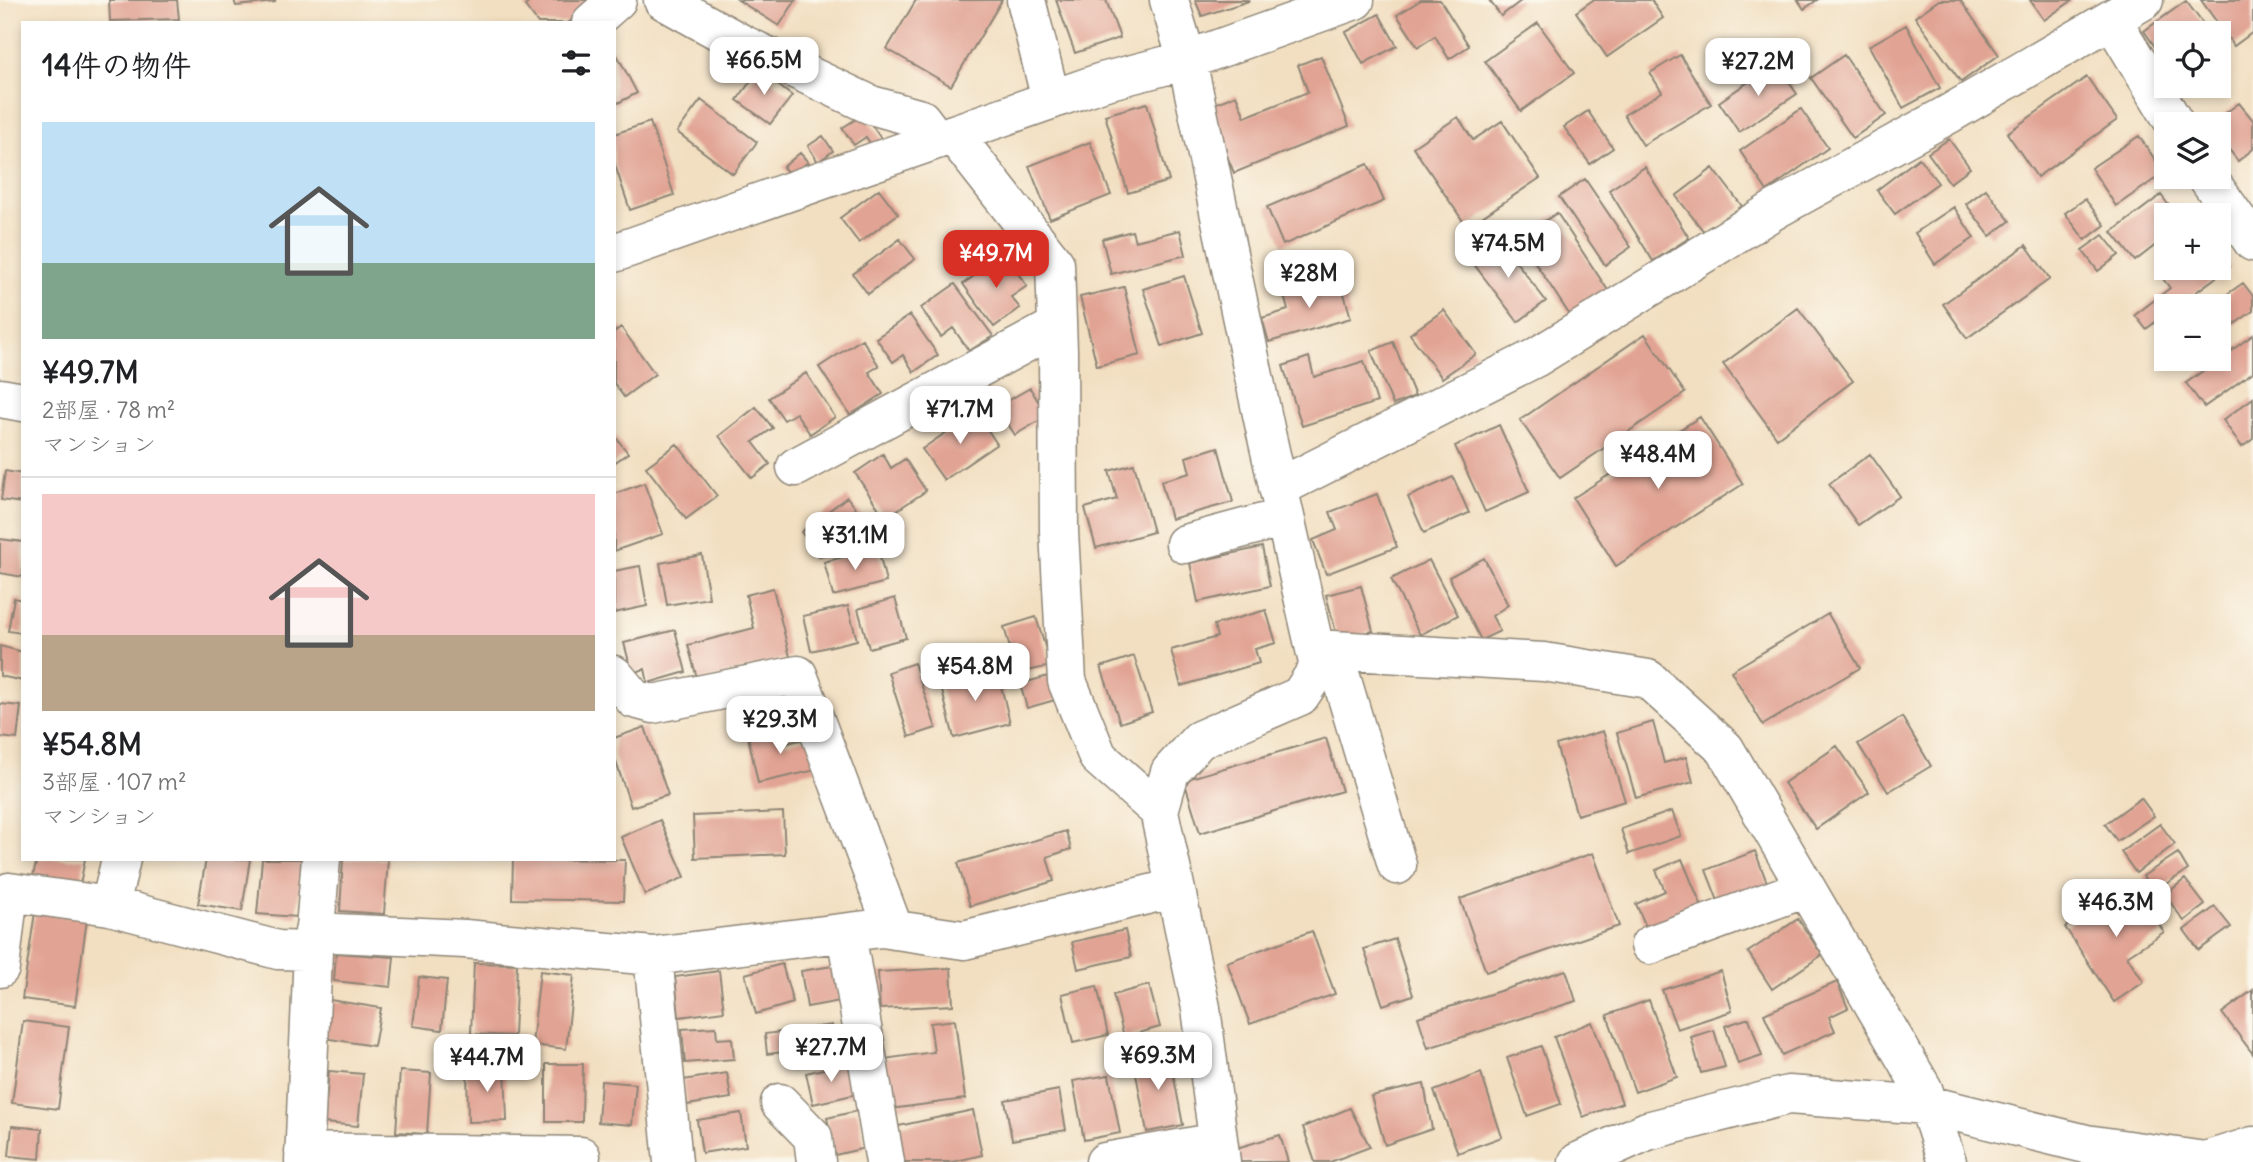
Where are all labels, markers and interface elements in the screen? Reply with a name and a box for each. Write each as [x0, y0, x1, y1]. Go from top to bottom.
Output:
map controls [2154, 21, 2231, 371]
button: locate [2154, 21, 2231, 98]
pin: ¥66.5M [707, 38, 821, 97]
pin: ¥27.2M [1701, 38, 1815, 98]
icon: filters [557, 44, 595, 82]
text: ¥66.5M [726, 45, 802, 74]
text: 14件の物件 [42, 46, 191, 84]
text: ¥27.2M [1721, 46, 1795, 75]
button: layers [2154, 112, 2231, 189]
icon: home [256, 168, 382, 294]
button: + [2154, 203, 2231, 280]
pin: ¥74.5M [1451, 220, 1565, 280]
text: ¥74.5M [1471, 228, 1545, 257]
pin: ¥49.7M [939, 230, 1053, 290]
text: ¥49.7M [959, 238, 1033, 267]
pin: ¥28M [1268, 250, 1350, 310]
text: ¥28M [1280, 258, 1338, 287]
button: − [2154, 294, 2231, 371]
text: ¥49.7M [42, 353, 139, 391]
pin: ¥71.7M [903, 386, 1017, 446]
text: ¥71.7M [926, 394, 994, 423]
text: 2部屋 · 78 m² [42, 395, 175, 424]
text: マンション [42, 429, 156, 458]
pin: ¥48.4M [1601, 432, 1715, 491]
text: ¥48.4M [1620, 439, 1696, 468]
pin: ¥31.1M [798, 512, 912, 572]
text: ¥31.1M [821, 520, 889, 549]
icon: home [256, 540, 382, 666]
pin: ¥54.8M [918, 644, 1032, 703]
text: ¥54.8M [937, 651, 1013, 680]
pin: ¥29.3M [723, 696, 837, 756]
text: ¥29.3M [742, 704, 818, 733]
text: ¥54.8M [42, 725, 142, 763]
text: 3部屋 · 107 m² [42, 767, 187, 796]
text: マンション [42, 801, 156, 830]
pin: ¥46.3M [2059, 880, 2173, 939]
text: ¥46.3M [2078, 887, 2154, 916]
pin: ¥27.7M [774, 1024, 888, 1084]
text: ¥27.7M [795, 1032, 867, 1061]
pin: ¥69.3M [1101, 1032, 1215, 1092]
pin: ¥44.7M [430, 1034, 544, 1094]
text: ¥69.3M [1120, 1040, 1196, 1069]
text: ¥44.7M [450, 1042, 524, 1071]

